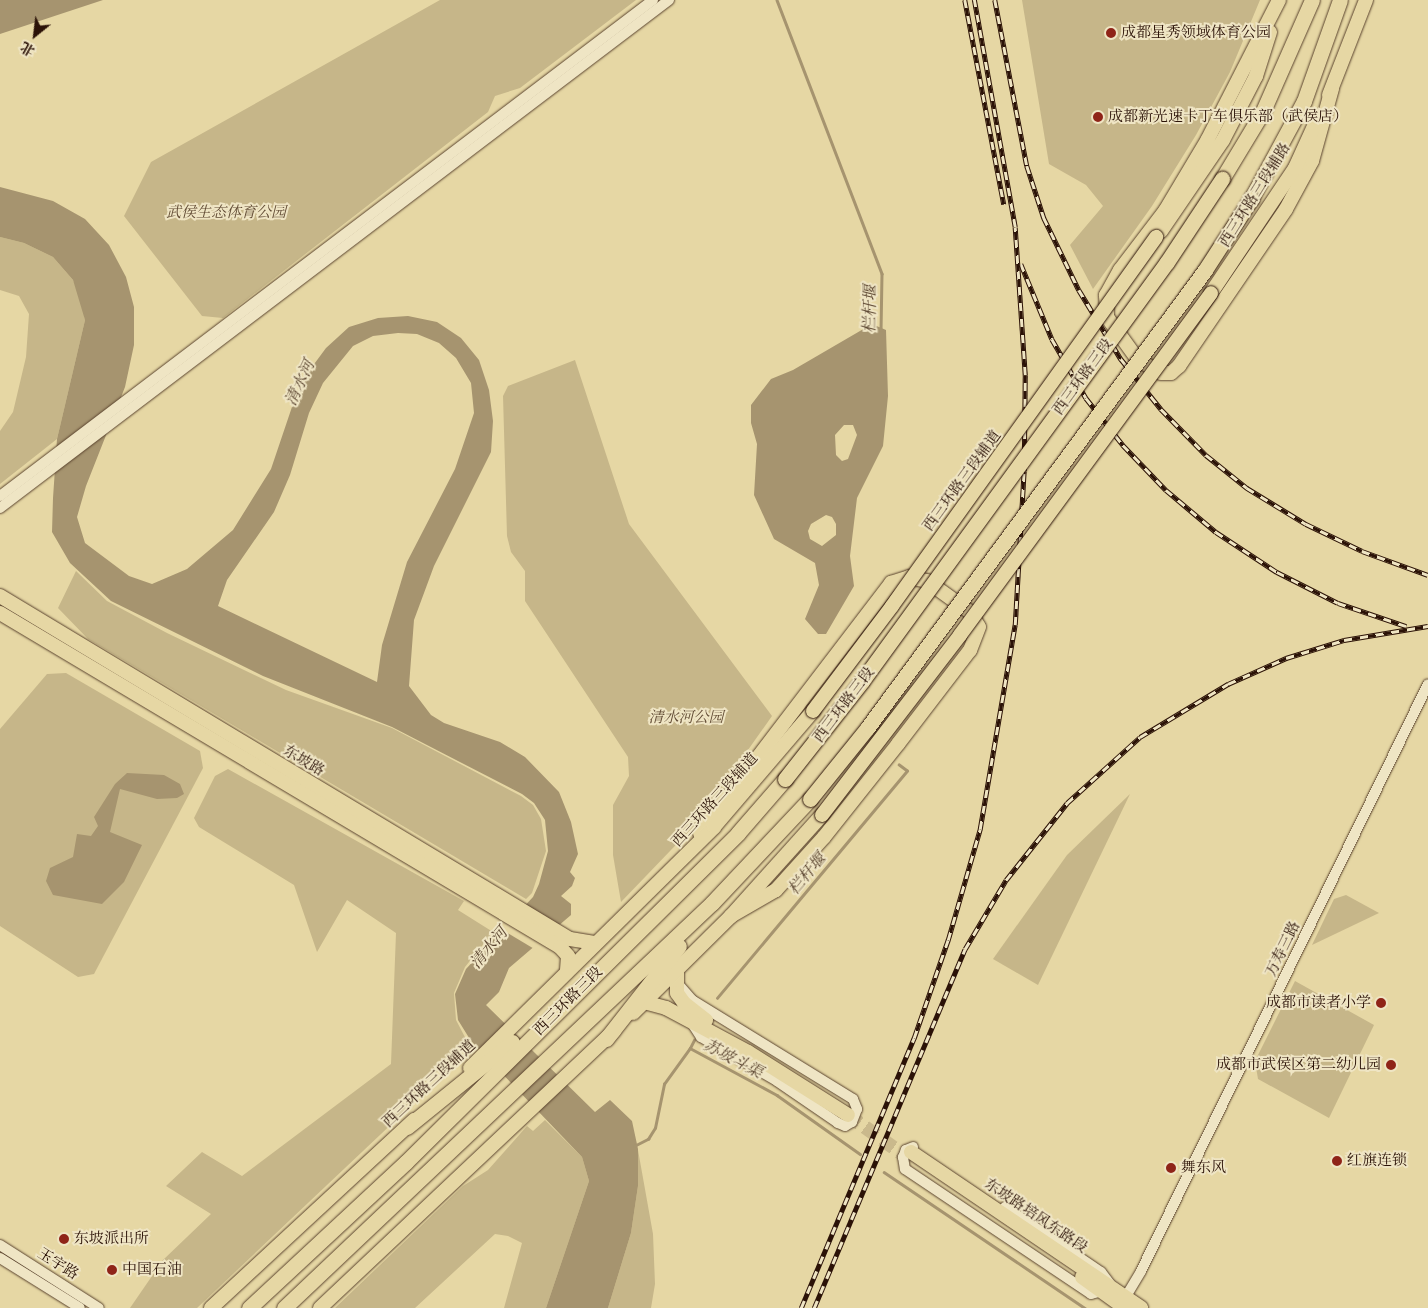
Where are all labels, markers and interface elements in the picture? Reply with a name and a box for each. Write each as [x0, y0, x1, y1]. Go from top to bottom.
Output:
north arrow [10, 10, 60, 60]
place label: 成都星秀领域体育公园 [1121, 24, 1271, 42]
marker: 成都星秀领域体育公园 [1105, 27, 1117, 39]
text: 北 [17, 38, 38, 59]
place label: 成都新光速卡丁车俱乐部（武侯店） [1108, 108, 1348, 126]
marker: 成都新光速卡丁车俱乐部（武侯店） [1092, 111, 1104, 123]
street label: 西三环路三段辅路 [1216, 139, 1294, 251]
park label: 武侯生态体育公园 [166, 204, 286, 222]
water label: 栏杆堰 [860, 285, 880, 333]
street label: 西三环路三段 [1049, 335, 1117, 419]
water label: 清水河 [281, 357, 319, 409]
street label: 西三环路三段辅道 [919, 427, 1005, 535]
street label: 西三环路三段 [810, 664, 878, 746]
park label: 清水河公园 [649, 709, 723, 727]
street label: 东坡路 [280, 742, 328, 780]
street label: 西三环路三段辅道 [668, 749, 762, 851]
water label: 栏杆堰 [784, 849, 830, 899]
street label: 万寿三路 [1262, 918, 1304, 980]
water label: 清水河 [466, 923, 512, 973]
street label: 西三环路三段 [530, 963, 606, 1039]
place label: 成都市读者小学 [1266, 994, 1371, 1012]
marker: 成都市读者小学 [1375, 997, 1387, 1009]
street label: 西三环路三段辅道 [379, 1036, 479, 1132]
water label: 苏坡斗渠 [700, 1036, 766, 1082]
place label: 成都市武侯区第二幼儿园 [1216, 1056, 1381, 1074]
marker: 成都市武侯区第二幼儿园 [1385, 1059, 1397, 1071]
place label: 红旗连锁 [1347, 1152, 1407, 1170]
marker: 红旗连锁 [1331, 1155, 1343, 1167]
place label: 舞东风 [1181, 1159, 1226, 1177]
marker: 舞东风 [1165, 1162, 1177, 1174]
street label: 东坡路培风东路段 [981, 1175, 1091, 1257]
place label: 东坡派出所 [74, 1230, 149, 1248]
marker: 东坡派出所 [58, 1233, 70, 1245]
street label: 玉宇路 [34, 1244, 82, 1284]
place label: 中国石油 [122, 1261, 182, 1279]
marker: 中国石油 [106, 1264, 118, 1276]

